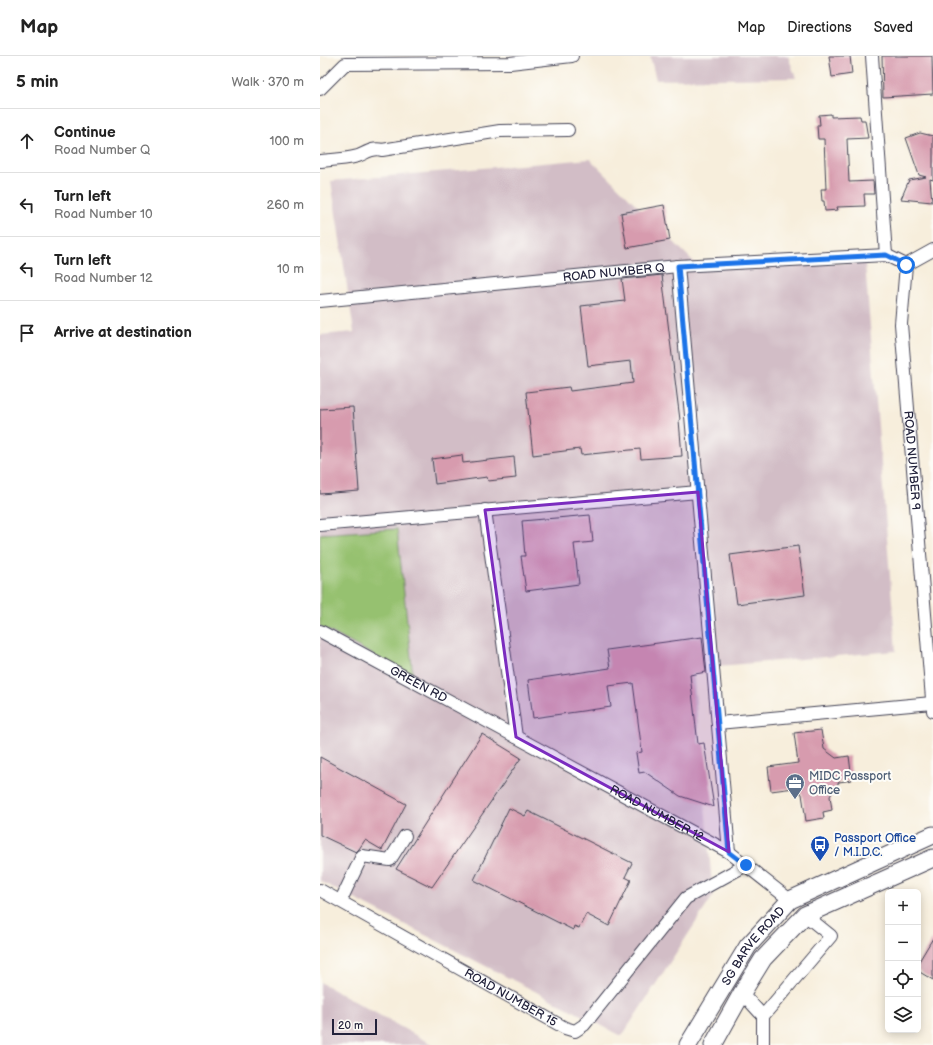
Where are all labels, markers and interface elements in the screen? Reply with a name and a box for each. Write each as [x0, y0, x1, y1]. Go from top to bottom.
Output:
text: Map [20, 16, 58, 39]
text: Map [737, 19, 765, 36]
text: Directions [787, 19, 852, 36]
text: Saved [874, 19, 913, 36]
text: 5 min [16, 72, 59, 92]
text: Walk · 370 m [231, 74, 304, 90]
text: Continue [54, 123, 116, 142]
icon: ahead [16, 130, 38, 152]
text: 100 m [269, 133, 304, 149]
text: Road Number Q [54, 142, 150, 158]
text: Turn left [54, 187, 111, 206]
icon: left [16, 194, 38, 216]
text: 260 m [266, 197, 304, 213]
text: Road Number 10 [54, 206, 153, 222]
text: Turn left [54, 251, 111, 270]
route start [897, 256, 915, 274]
icon: left [16, 258, 38, 280]
street label: ROAD NUMBER Q [562, 260, 666, 285]
text: 10 m [277, 261, 304, 277]
text: Road Number 12 [54, 270, 153, 286]
icon: arrive [16, 322, 38, 344]
text: Arrive at destination [54, 323, 192, 342]
street label: ROAD NUMBER 9 [901, 410, 924, 511]
street label: GREEN RD [387, 663, 450, 706]
place label: MIDC Passport Office [809, 769, 891, 798]
office icon: MIDC Passport Office [784, 772, 806, 800]
street label: ROAD NUMBER 12 [607, 782, 707, 845]
place label: Passport Office / M.I.D.C. [834, 831, 916, 860]
bus stop icon: Passport Office / M.I.D.C. [809, 834, 831, 862]
route end [737, 856, 755, 874]
map controls [885, 889, 921, 1033]
button: + [885, 889, 921, 925]
street label: SG BARVE ROAD [718, 903, 788, 988]
button: − [885, 925, 921, 961]
button: locate [885, 961, 921, 997]
street label: ROAD NUMBER 15 [462, 965, 560, 1030]
button: layers [885, 997, 921, 1033]
scale bar [332, 1017, 377, 1036]
text: 20 m [338, 1019, 363, 1032]

